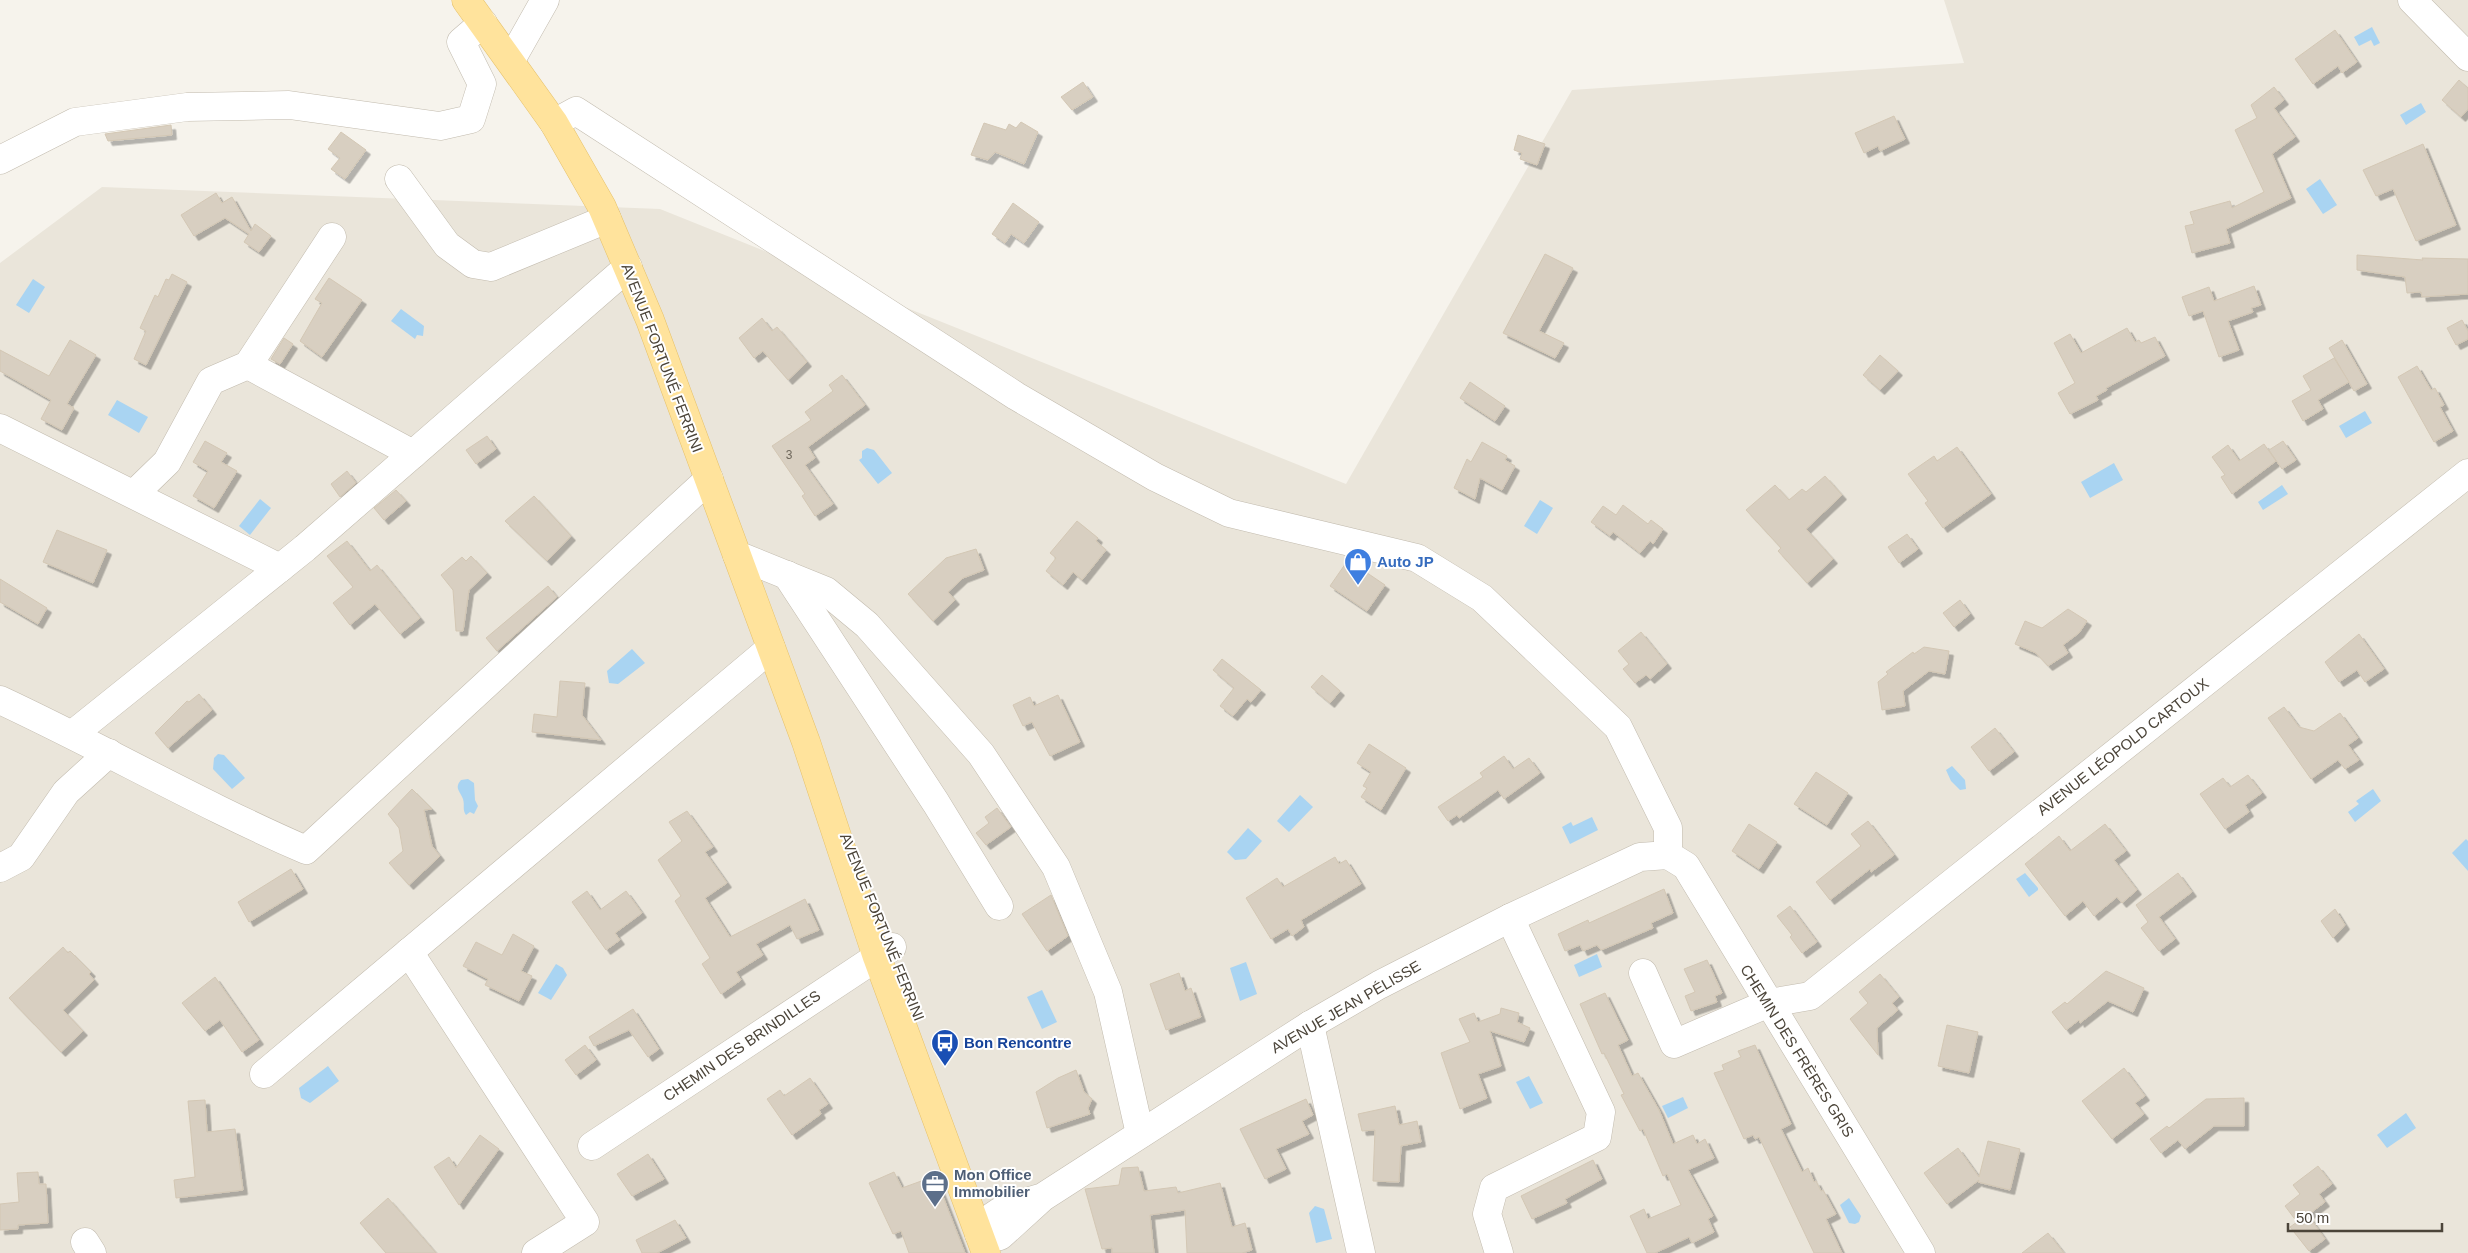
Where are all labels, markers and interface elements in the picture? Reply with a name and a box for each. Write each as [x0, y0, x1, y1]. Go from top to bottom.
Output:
street label: AVENUE FORTUNÉ FERRINI [618, 261, 706, 455]
house number: 3 [786, 448, 793, 462]
shop icon: Auto JP [1343, 547, 1373, 586]
place label: Auto JP [1377, 553, 1434, 570]
street label: AVENUE LÉOPOLD CARTOUX [2034, 674, 2212, 819]
street label: AVENUE FORTUNÉ FERRINI [837, 830, 928, 1023]
street label: AVENUE JEAN PÉLISSE [1268, 957, 1424, 1056]
street label: CHEMIN DES FRÈRES GRIS [1737, 961, 1858, 1140]
street label: CHEMIN DES BRINDILLES [660, 987, 824, 1105]
bus stop icon: Bon Rencontre [930, 1028, 960, 1067]
place label: Bon Rencontre [964, 1034, 1072, 1051]
place label: Mon Office Immobilier [954, 1166, 1032, 1200]
office icon: Mon Office Immobilier [920, 1169, 950, 1208]
scale bar [2288, 1200, 2442, 1232]
text: 50 m [2296, 1209, 2329, 1226]

